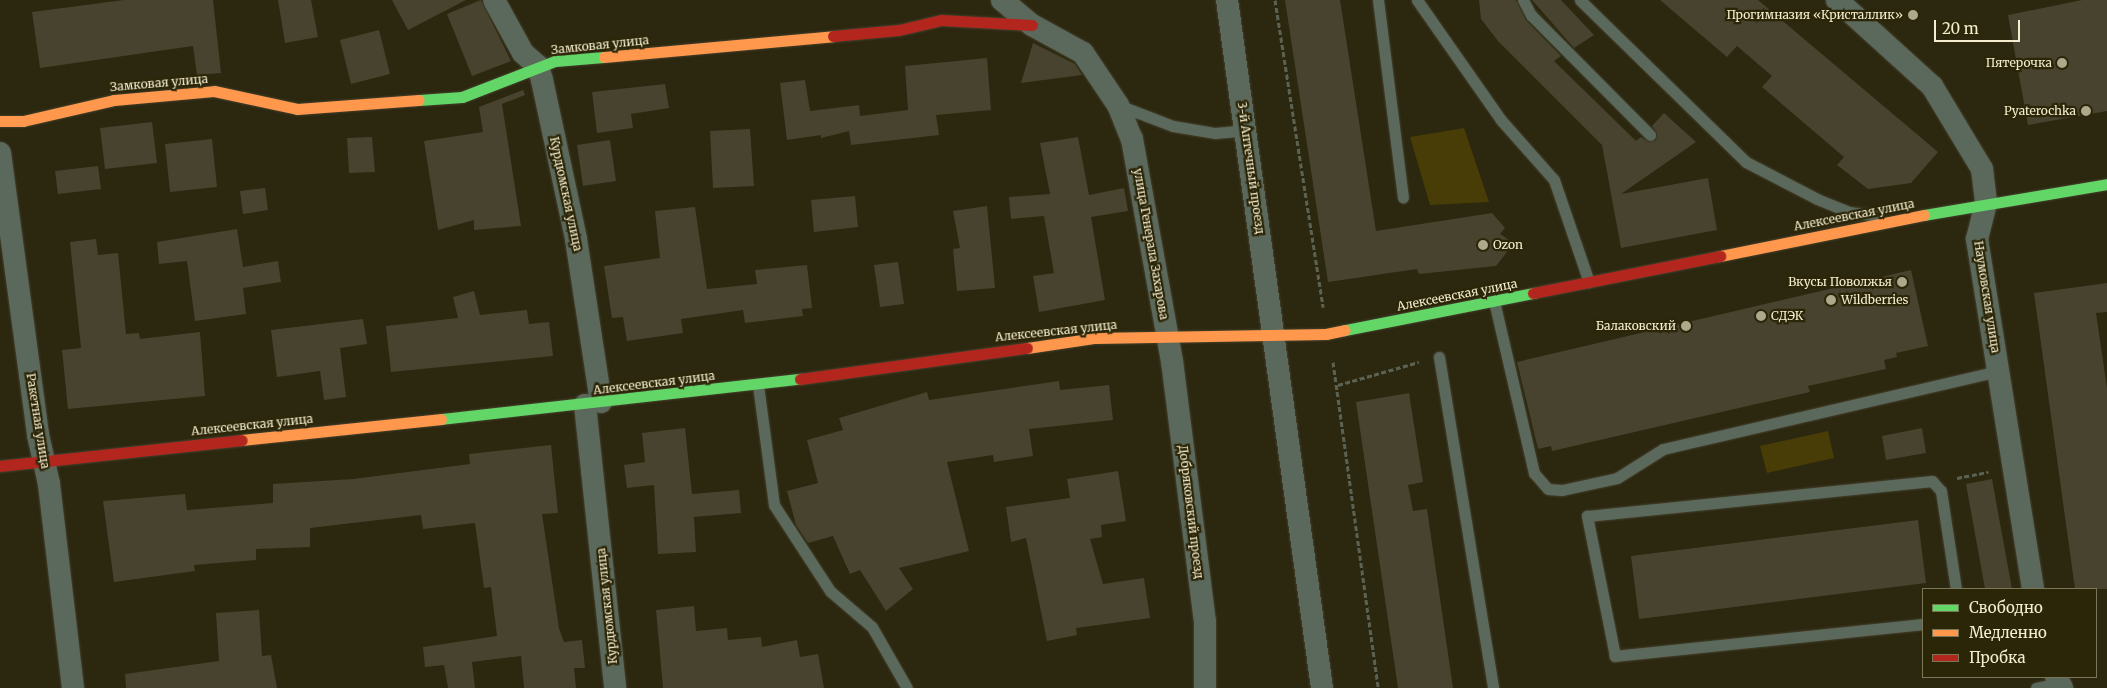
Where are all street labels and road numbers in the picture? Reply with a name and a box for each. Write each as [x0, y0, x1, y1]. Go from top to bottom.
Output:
street label: Замковая улица [550, 33, 650, 57]
street label: Замковая улица [109, 72, 209, 94]
street label: 3-й Аптечный проезд [1235, 101, 1267, 235]
street label: Курдюмская улица [547, 136, 585, 252]
street label: улица Генерала Захарова [1131, 167, 1171, 321]
street label: Алексеевская улица [1793, 196, 1915, 234]
street label: Наумовская улица [1971, 240, 2003, 354]
street label: Алексеевская улица [1396, 276, 1518, 314]
street label: Алексеевская улица [994, 317, 1118, 345]
street label: Алексеевская улица [592, 368, 716, 398]
street label: Ракетная улица [23, 372, 53, 470]
street label: Алексеевская улица [190, 411, 314, 439]
street label: Добряковский проезд [1176, 444, 1206, 580]
street label: Курдюмская улица [594, 547, 620, 665]

